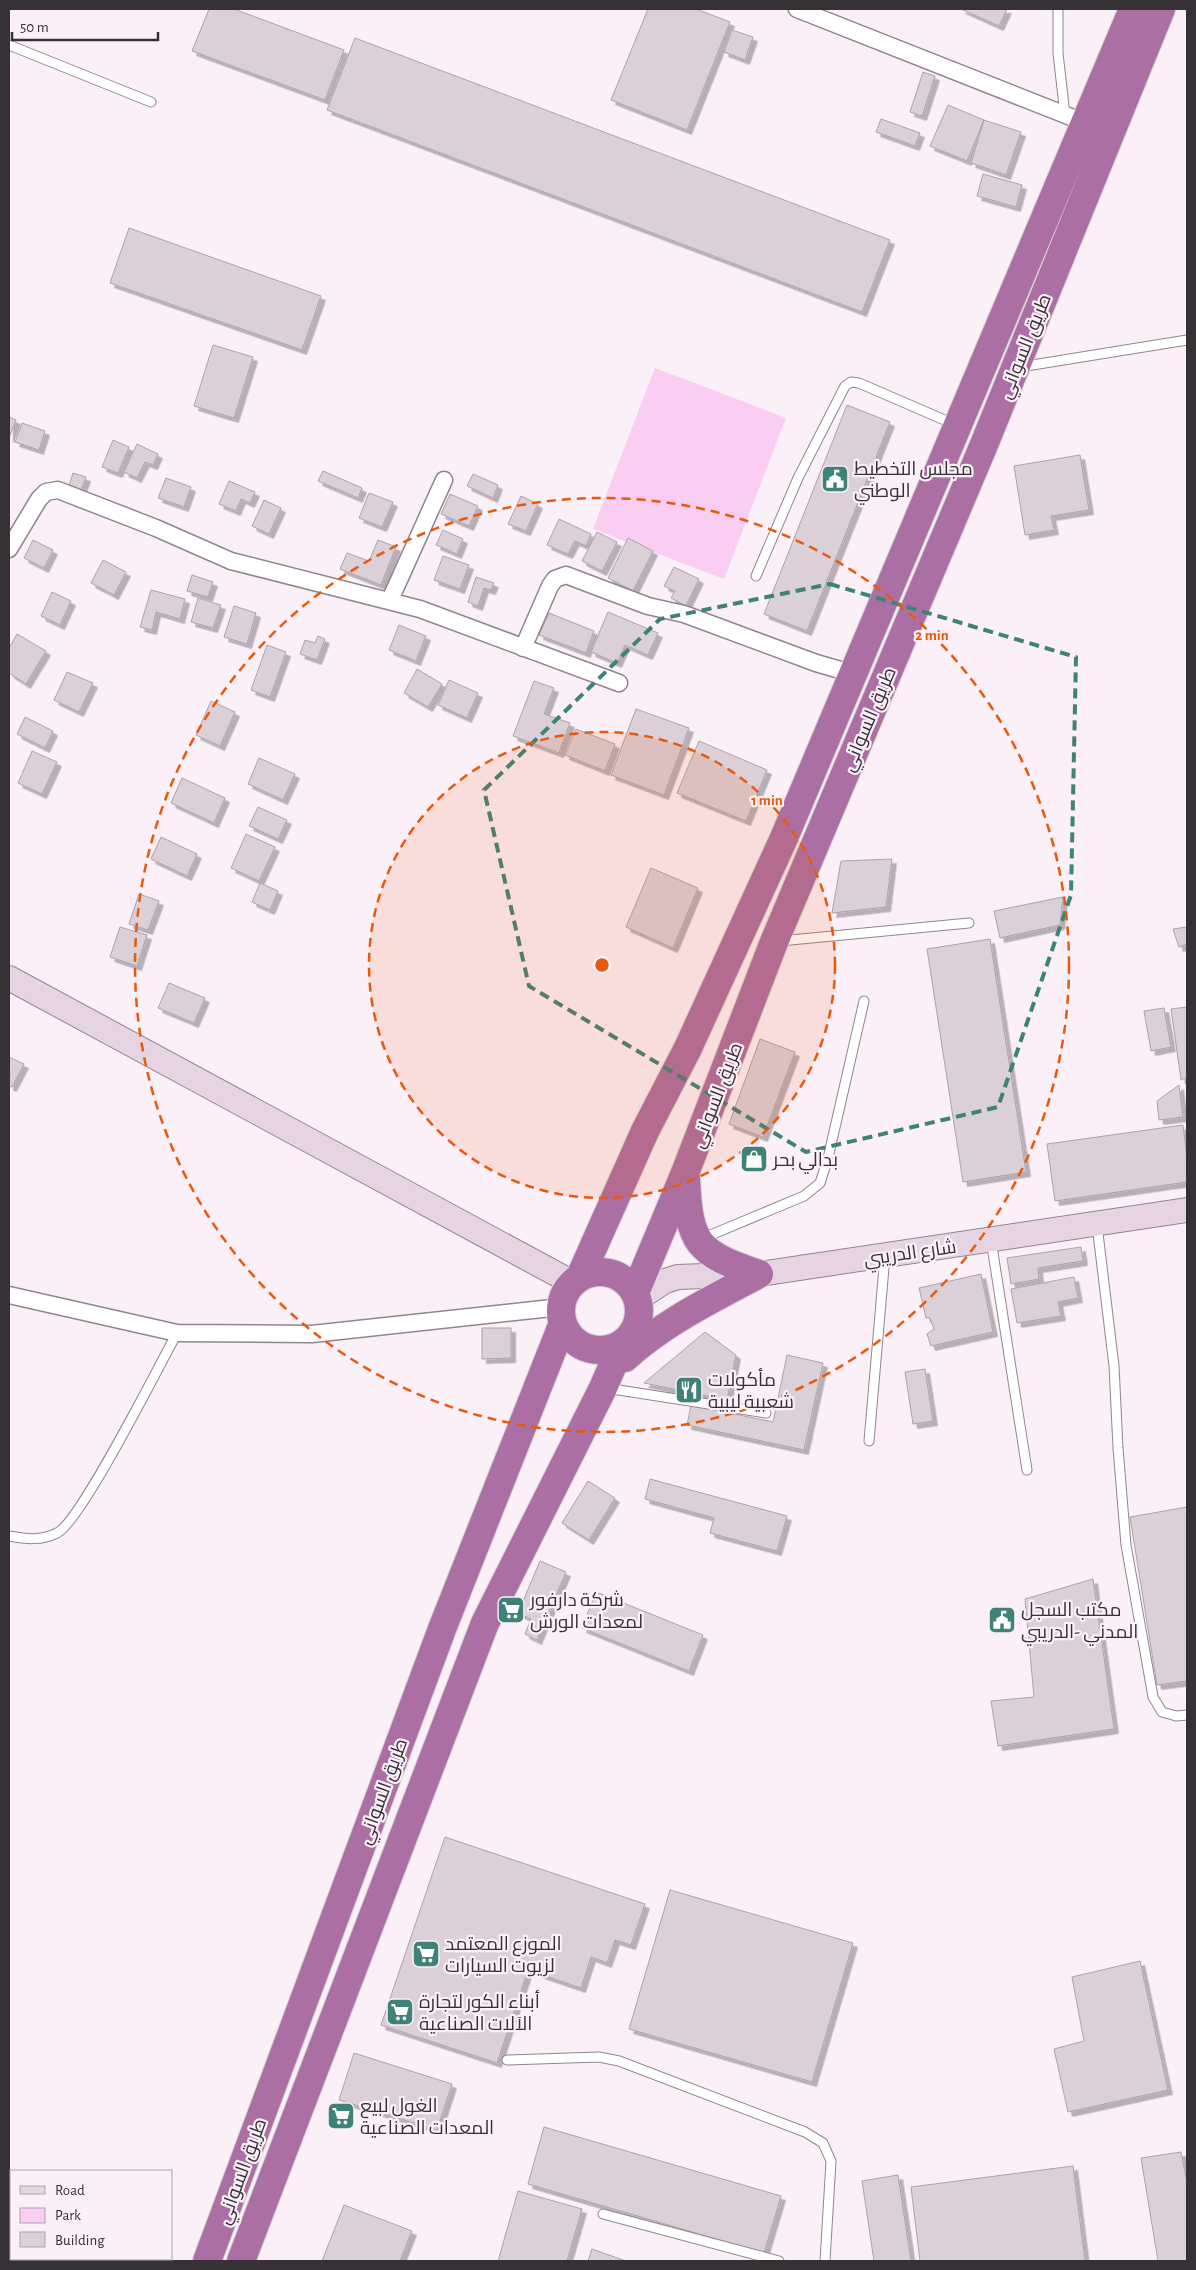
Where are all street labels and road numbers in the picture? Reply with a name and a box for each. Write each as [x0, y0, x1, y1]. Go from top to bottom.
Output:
street label: طريق السواني [996, 291, 1059, 403]
street label: طريق السواني [839, 665, 904, 776]
street label: طريق السواني [689, 1040, 750, 1152]
street label: شارع الدريبي [863, 1237, 958, 1273]
street label: طريق السواني [355, 1736, 415, 1848]
street label: طريق السواني [214, 2116, 274, 2228]

